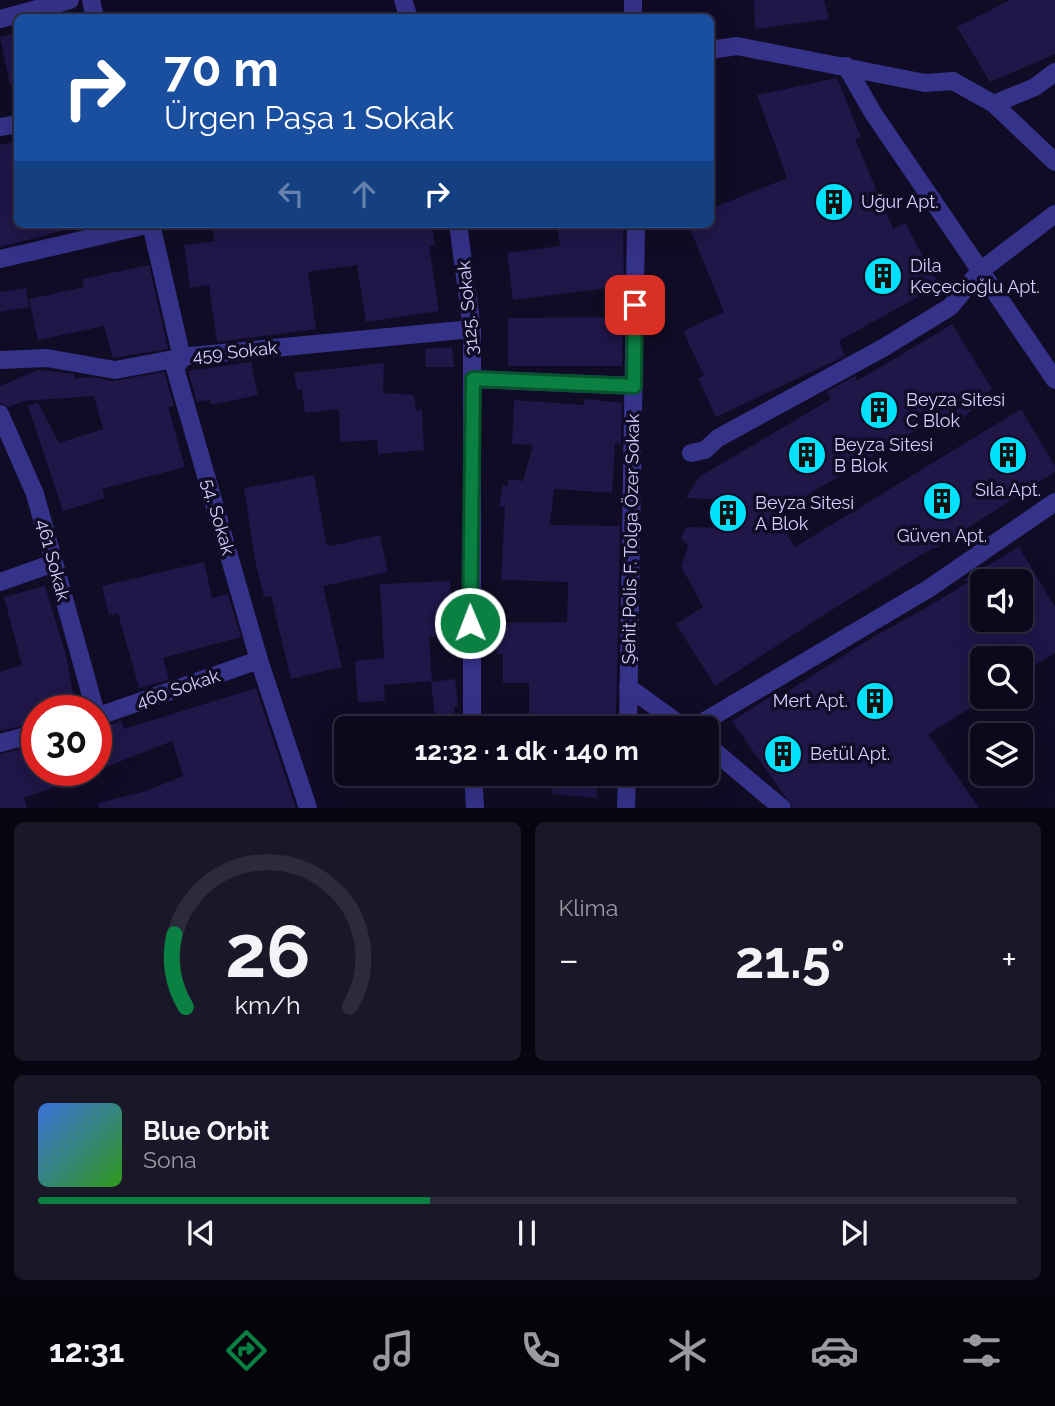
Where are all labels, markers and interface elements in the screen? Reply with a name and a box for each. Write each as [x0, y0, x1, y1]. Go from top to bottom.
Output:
text: 70 m [164, 40, 279, 97]
icon: right [49, 42, 140, 133]
text: Ürgen Paşa 1 Sokak [164, 99, 454, 136]
icon: left [272, 175, 310, 213]
icon: ahead [345, 175, 383, 213]
icon: right [418, 175, 456, 213]
building icon: Uğur Apt. [813, 181, 855, 223]
place label: Uğur Apt. [861, 191, 939, 212]
building icon: Dila Keçecioğlu Apt. [862, 255, 904, 297]
place label: Dila Keçecioğlu Apt. [910, 255, 1040, 297]
street label: 3125. Sokak [453, 259, 482, 356]
pin [605, 275, 665, 335]
icon: arrive [616, 286, 654, 324]
street label: 459 Sokak [191, 337, 279, 366]
building icon: Beyza Sitesi C Blok [858, 389, 900, 431]
place label: Beyza Sitesi C Blok [906, 389, 1005, 431]
street label: Şehit Polis F. Tolga Özer Sokak [618, 413, 643, 664]
building icon: Beyza Sitesi B Blok [786, 434, 828, 476]
place label: Beyza Sitesi B Blok [834, 434, 933, 476]
building icon: Sıla Apt. [987, 434, 1029, 476]
street label: 54. Sokak [198, 476, 239, 558]
place label: Sıla Apt. [975, 479, 1041, 500]
building icon: Güven Apt. [921, 480, 963, 522]
building icon: Beyza Sitesi A Blok [707, 492, 749, 534]
place label: Beyza Sitesi A Blok [755, 492, 854, 534]
street label: 461 Sokak [33, 517, 75, 603]
place label: Güven Apt. [897, 525, 987, 546]
map controls [970, 569, 1033, 786]
button: sound [970, 569, 1033, 632]
position arrow [433, 586, 507, 660]
button: search [970, 646, 1033, 709]
street label: 460 Sokak [133, 664, 223, 713]
building icon: Mert Apt. [854, 680, 896, 722]
place label: Mert Apt. [773, 690, 848, 711]
speed limit sign: 30 [21, 695, 112, 786]
button: layers [970, 723, 1033, 786]
building icon: Betül Apt. [762, 733, 804, 775]
text: 12:32 · 1 dk · 140 m [414, 736, 639, 766]
place label: Betül Apt. [810, 743, 890, 764]
text: Klima [559, 894, 618, 921]
text: 26 [225, 910, 310, 995]
text: 21.5° [735, 929, 845, 990]
text: − [559, 937, 579, 982]
text: + [1001, 937, 1017, 982]
text: km/h [234, 990, 300, 1020]
text: Blue Orbit [143, 1116, 270, 1146]
text: Sona [143, 1146, 197, 1173]
icon: previous [182, 1214, 220, 1252]
icon: pause [508, 1214, 546, 1252]
icon: next [835, 1214, 873, 1252]
icon: directions [222, 1326, 271, 1375]
icon: music [369, 1326, 418, 1375]
icon: phone [516, 1326, 565, 1375]
icon: climate [663, 1326, 712, 1375]
icon: car [810, 1326, 859, 1375]
icon: filters [957, 1326, 1006, 1375]
text: 12:31 [49, 1332, 124, 1369]

